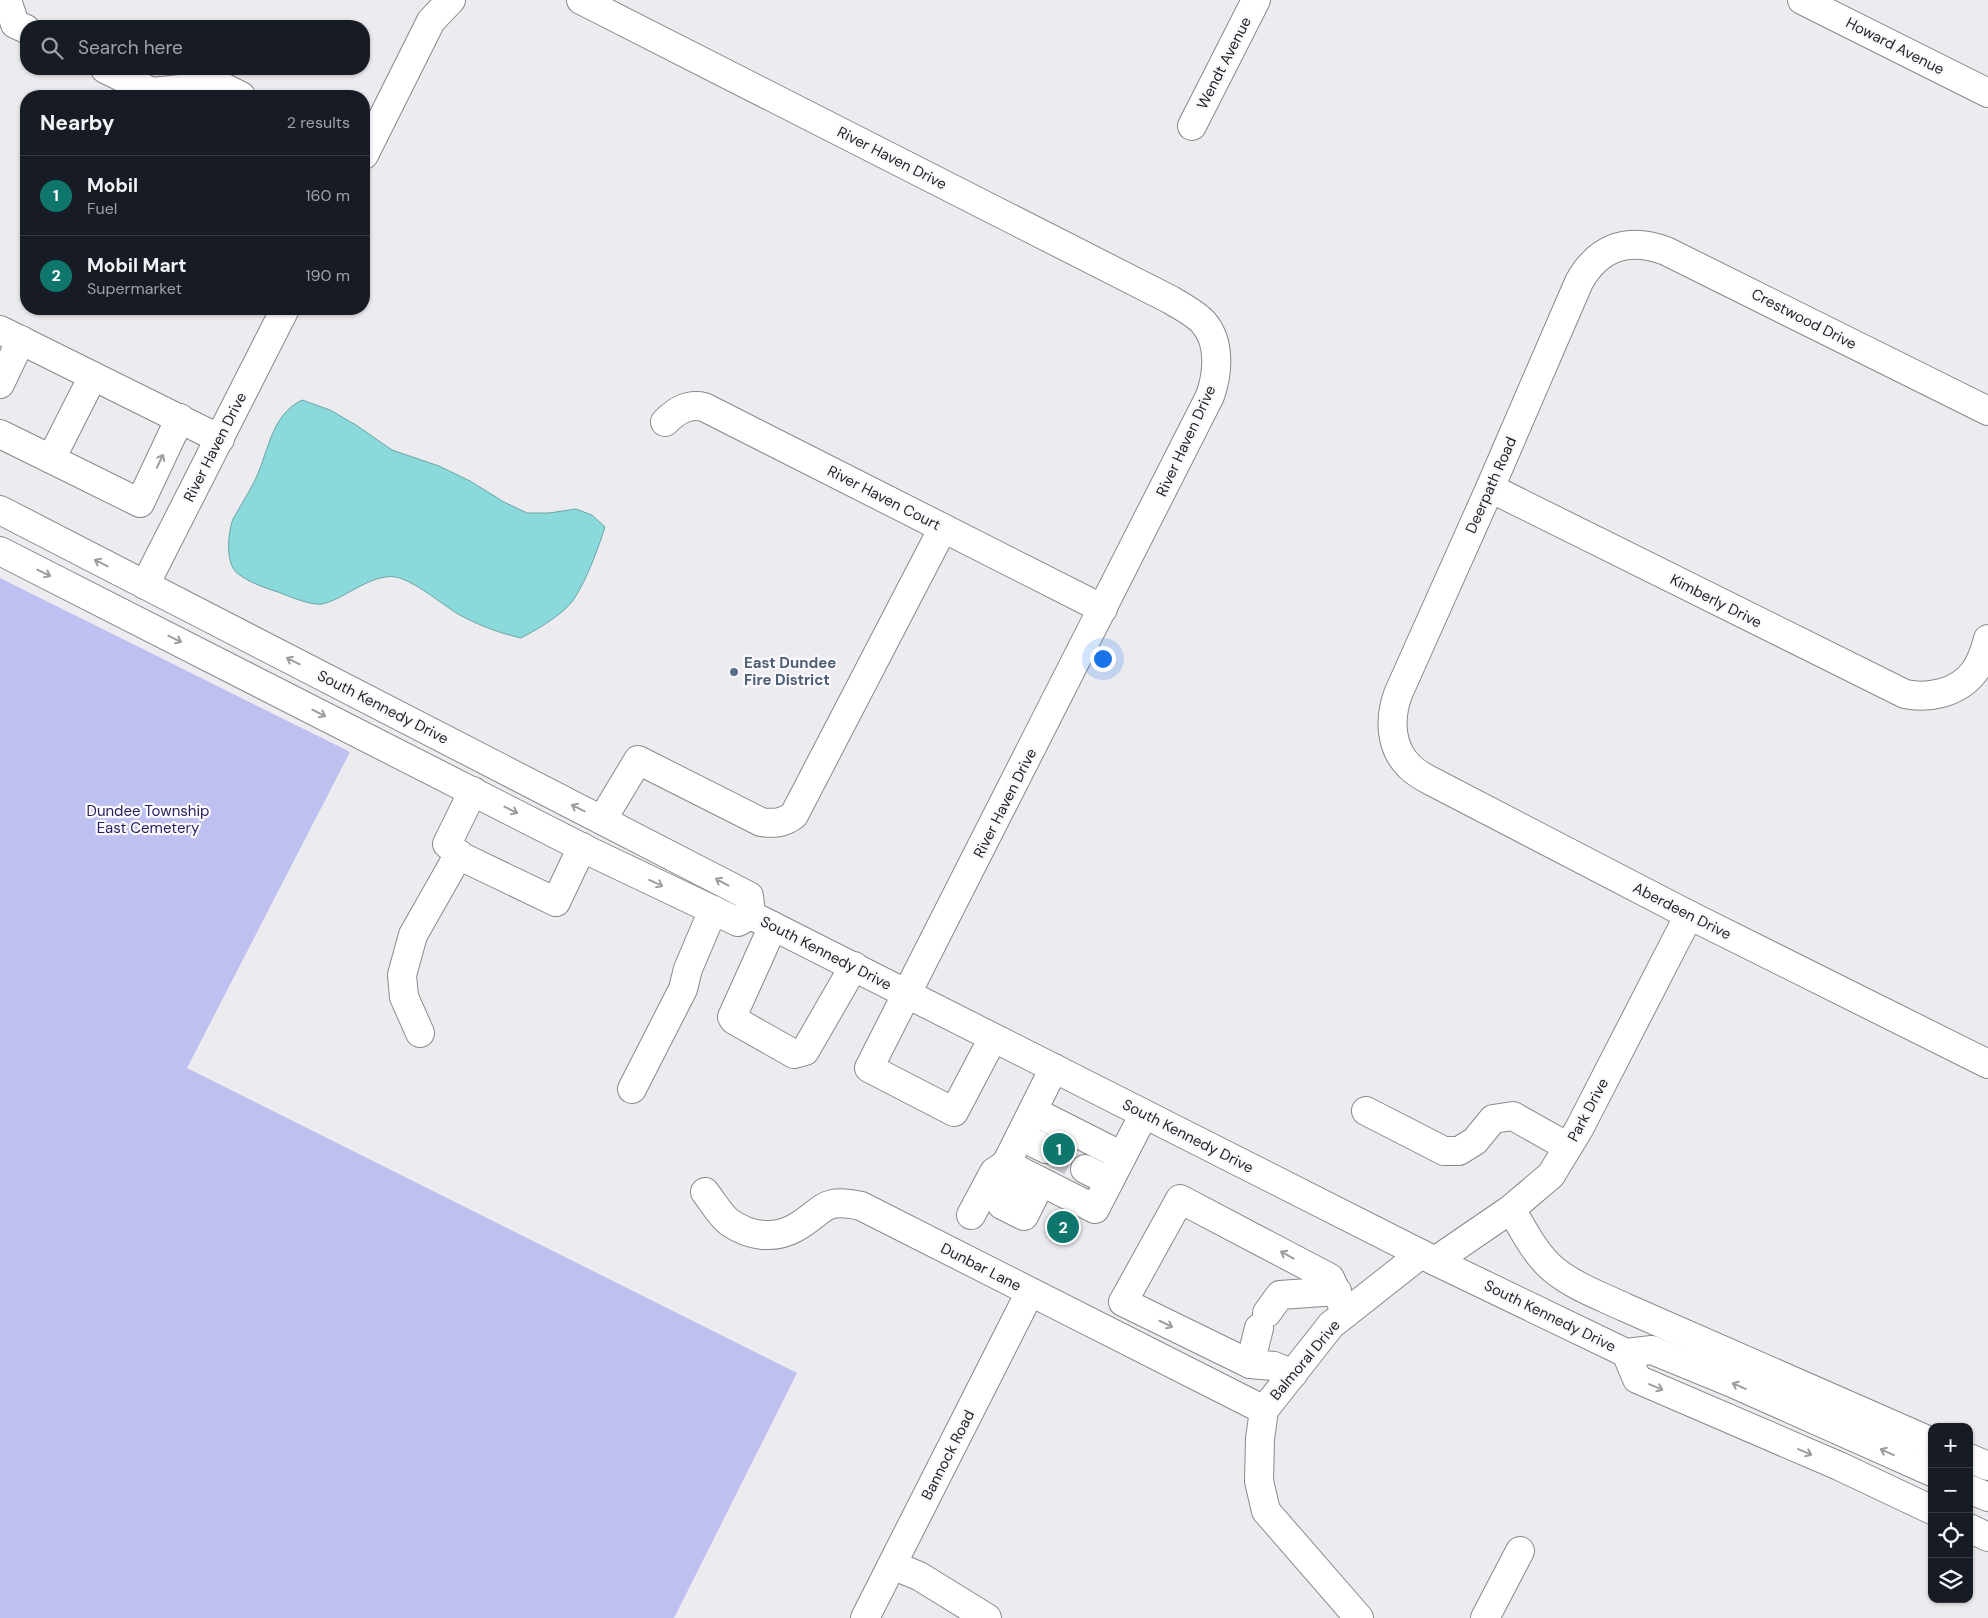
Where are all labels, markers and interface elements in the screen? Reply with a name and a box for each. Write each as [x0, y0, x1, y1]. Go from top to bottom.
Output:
street label: Wendt Avenue [1192, 13, 1256, 113]
street label: Howard Avenue [1842, 13, 1948, 79]
search box [20, 20, 370, 75]
icon: search [38, 34, 66, 62]
text: Search here [78, 35, 183, 60]
text: Nearby [40, 109, 114, 137]
text: 2 results [287, 112, 350, 133]
street label: River Haven Drive [834, 122, 950, 194]
text: Mobil [87, 173, 138, 198]
text: 1 [53, 185, 59, 206]
text: 160 m [306, 185, 350, 206]
text: Fuel [87, 198, 117, 219]
text: Mobil Mart [87, 253, 187, 278]
text: 2 [51, 265, 61, 286]
text: 190 m [306, 265, 350, 286]
text: Supermarket [87, 278, 182, 299]
street label: Crestwood Drive [1748, 284, 1860, 354]
street label: River Haven Drive [1152, 382, 1220, 500]
street label: River Haven Drive [179, 389, 251, 505]
street label: Deerpath Road [1461, 434, 1521, 536]
one-way arrow [155, 454, 165, 469]
street label: River Haven Court [824, 461, 944, 535]
one-way arrow [94, 558, 109, 567]
one-way arrow [36, 568, 51, 578]
street label: Kimberly Drive [1667, 569, 1765, 633]
one-way arrow [167, 634, 182, 644]
your location [1090, 646, 1116, 672]
place label: East Dundee Fire District [744, 653, 836, 690]
one-way arrow [286, 656, 301, 666]
street label: South Kennedy Drive [314, 665, 452, 749]
marker: East Dundee Fire District [728, 666, 740, 678]
one-way arrow [312, 708, 327, 718]
street label: River Haven Drive [969, 745, 1041, 861]
park label: Dundee Township East Cemetery [87, 801, 209, 838]
one-way arrow [571, 803, 586, 812]
one-way arrow [503, 806, 518, 815]
one-way arrow [715, 877, 730, 887]
one-way arrow [648, 878, 663, 888]
street label: Aberdeen Drive [1629, 878, 1735, 944]
street label: South Kennedy Drive [757, 911, 895, 995]
street label: Park Drive [1563, 1075, 1613, 1145]
street label: South Kennedy Drive [1119, 1094, 1257, 1178]
pin: 1 [1043, 1130, 1075, 1168]
pin: 2 [1047, 1208, 1079, 1246]
street label: Dunbar Lane [937, 1238, 1025, 1296]
one-way arrow [1280, 1250, 1295, 1260]
street label: South Kennedy Drive [1481, 1275, 1619, 1357]
street label: Balmoral Drive [1265, 1316, 1345, 1404]
one-way arrow [1159, 1319, 1174, 1329]
one-way arrow [1732, 1380, 1747, 1390]
one-way arrow [1648, 1382, 1663, 1392]
street label: Bannock Road [917, 1407, 979, 1503]
map controls [1928, 1423, 1973, 1603]
button: + [1928, 1423, 1973, 1468]
one-way arrow [1880, 1446, 1895, 1456]
one-way arrow [1797, 1447, 1812, 1457]
button: − [1928, 1468, 1973, 1513]
button: locate [1928, 1513, 1973, 1558]
button: layers [1928, 1558, 1973, 1603]

